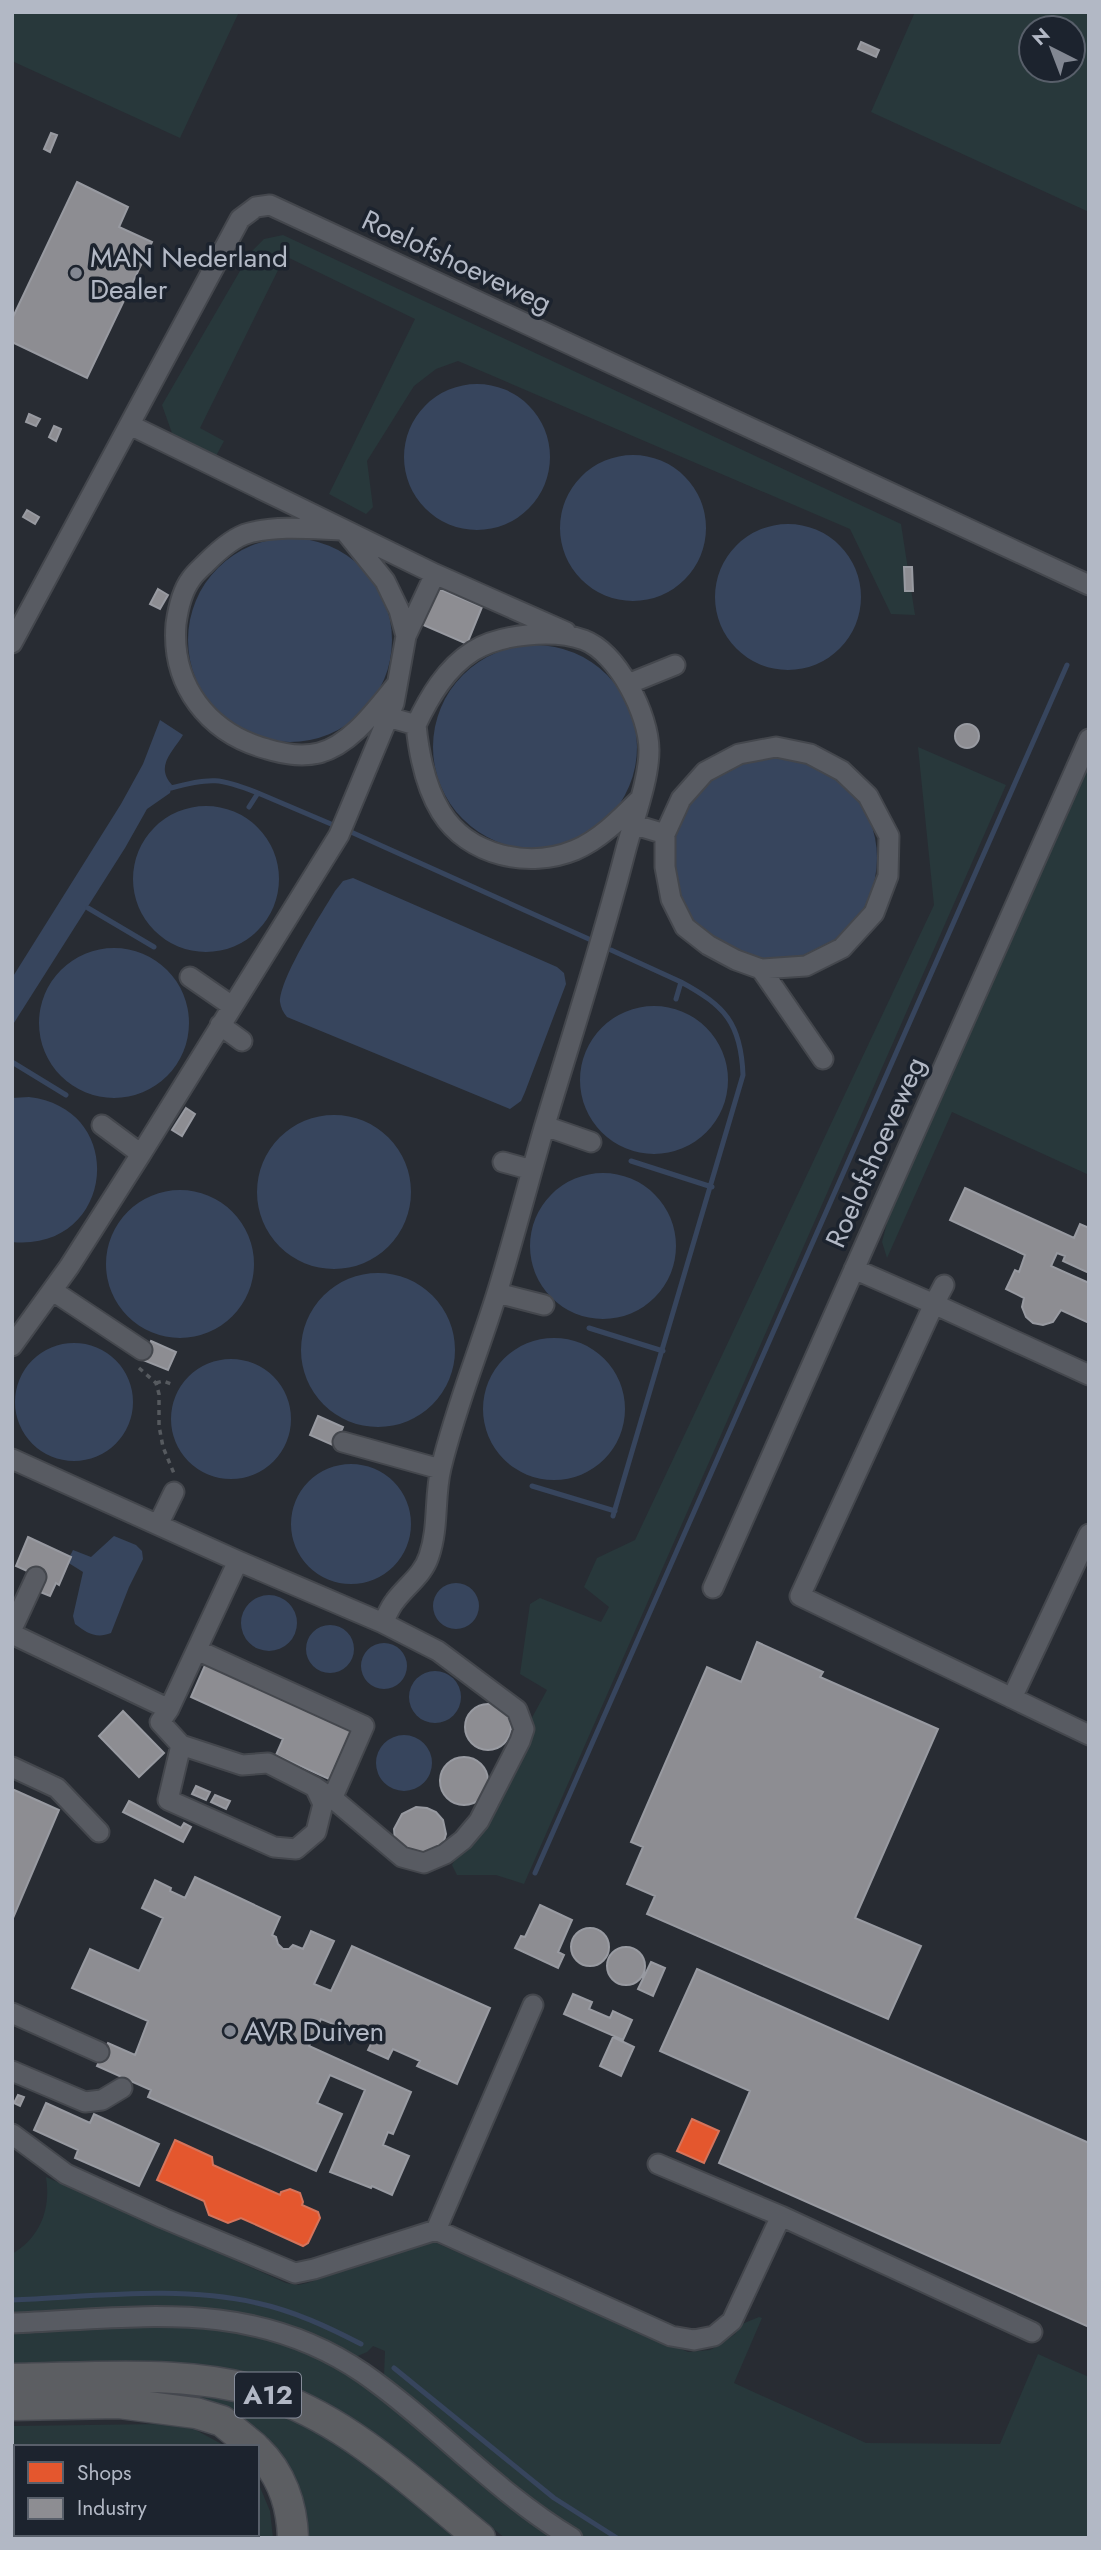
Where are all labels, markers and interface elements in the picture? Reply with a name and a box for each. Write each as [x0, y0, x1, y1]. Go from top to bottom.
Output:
north arrow [1017, 14, 1087, 84]
text: N [1026, 22, 1056, 52]
street label: Roelofshoeveweg [355, 199, 558, 323]
place label: MAN Nederland Dealer [90, 237, 288, 310]
marker: MAN Nederland Dealer [68, 265, 84, 281]
street label: Roelofshoeveweg [815, 1050, 936, 1254]
place label: AVR Duiven [244, 2011, 384, 2052]
marker: AVR Duiven [222, 2023, 238, 2039]
road number: A12 [235, 2372, 301, 2418]
legend [14, 2445, 259, 2536]
text: Shops [77, 2458, 131, 2488]
text: Industry [77, 2493, 148, 2523]

